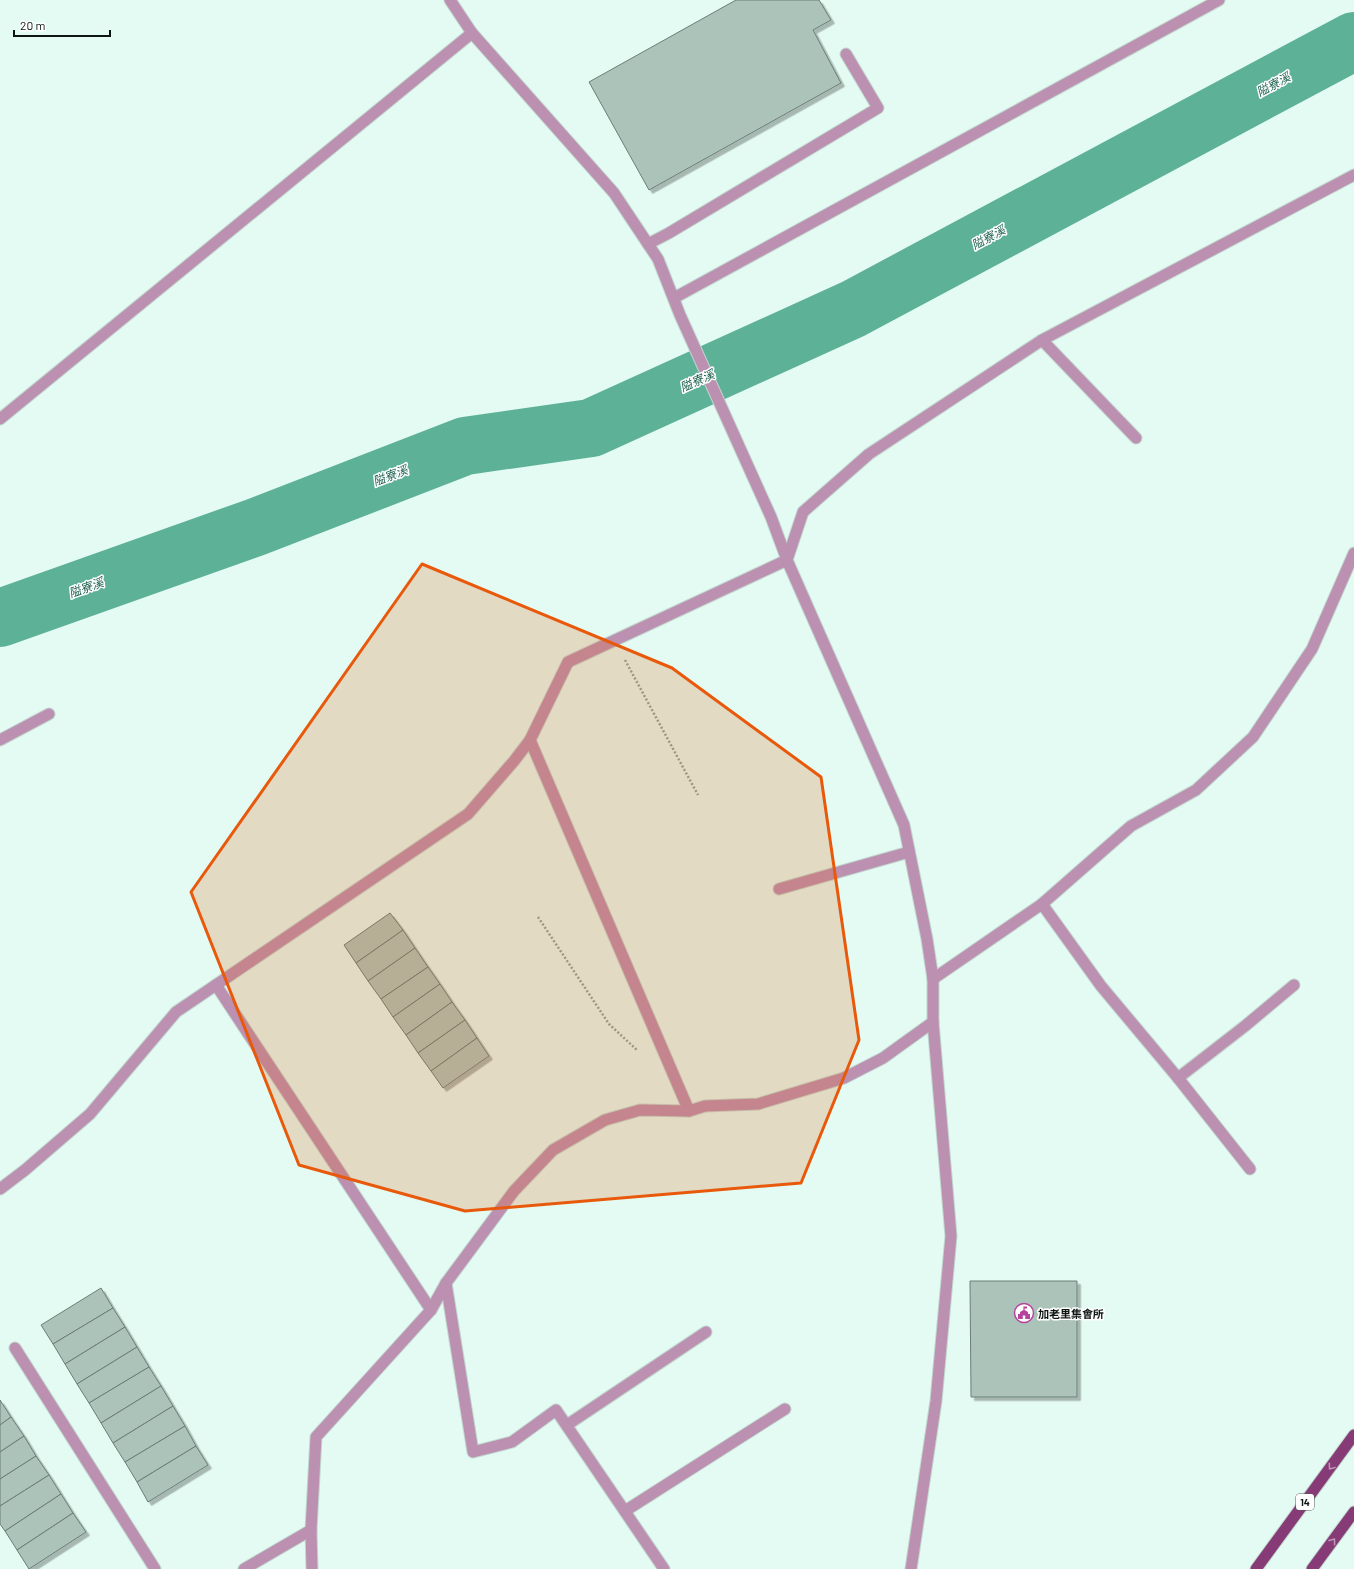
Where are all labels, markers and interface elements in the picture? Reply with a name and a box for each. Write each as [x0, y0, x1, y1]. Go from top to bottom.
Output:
scale bar [14, 12, 110, 38]
text: 20 m [20, 18, 46, 32]
water label: 隘寮溪 [1254, 68, 1294, 99]
water label: 隘寮溪 [969, 221, 1009, 252]
water label: 隘寮溪 [678, 365, 718, 394]
water label: 隘寮溪 [371, 461, 411, 488]
water label: 隘寮溪 [67, 574, 107, 600]
public building icon: 加老里集會所 [1013, 1302, 1035, 1324]
place label: 加老里集會所 [1038, 1307, 1104, 1320]
one-way arrow [1329, 1462, 1336, 1469]
road number: 14 [1296, 1494, 1314, 1510]
one-way arrow [1328, 1538, 1335, 1545]

